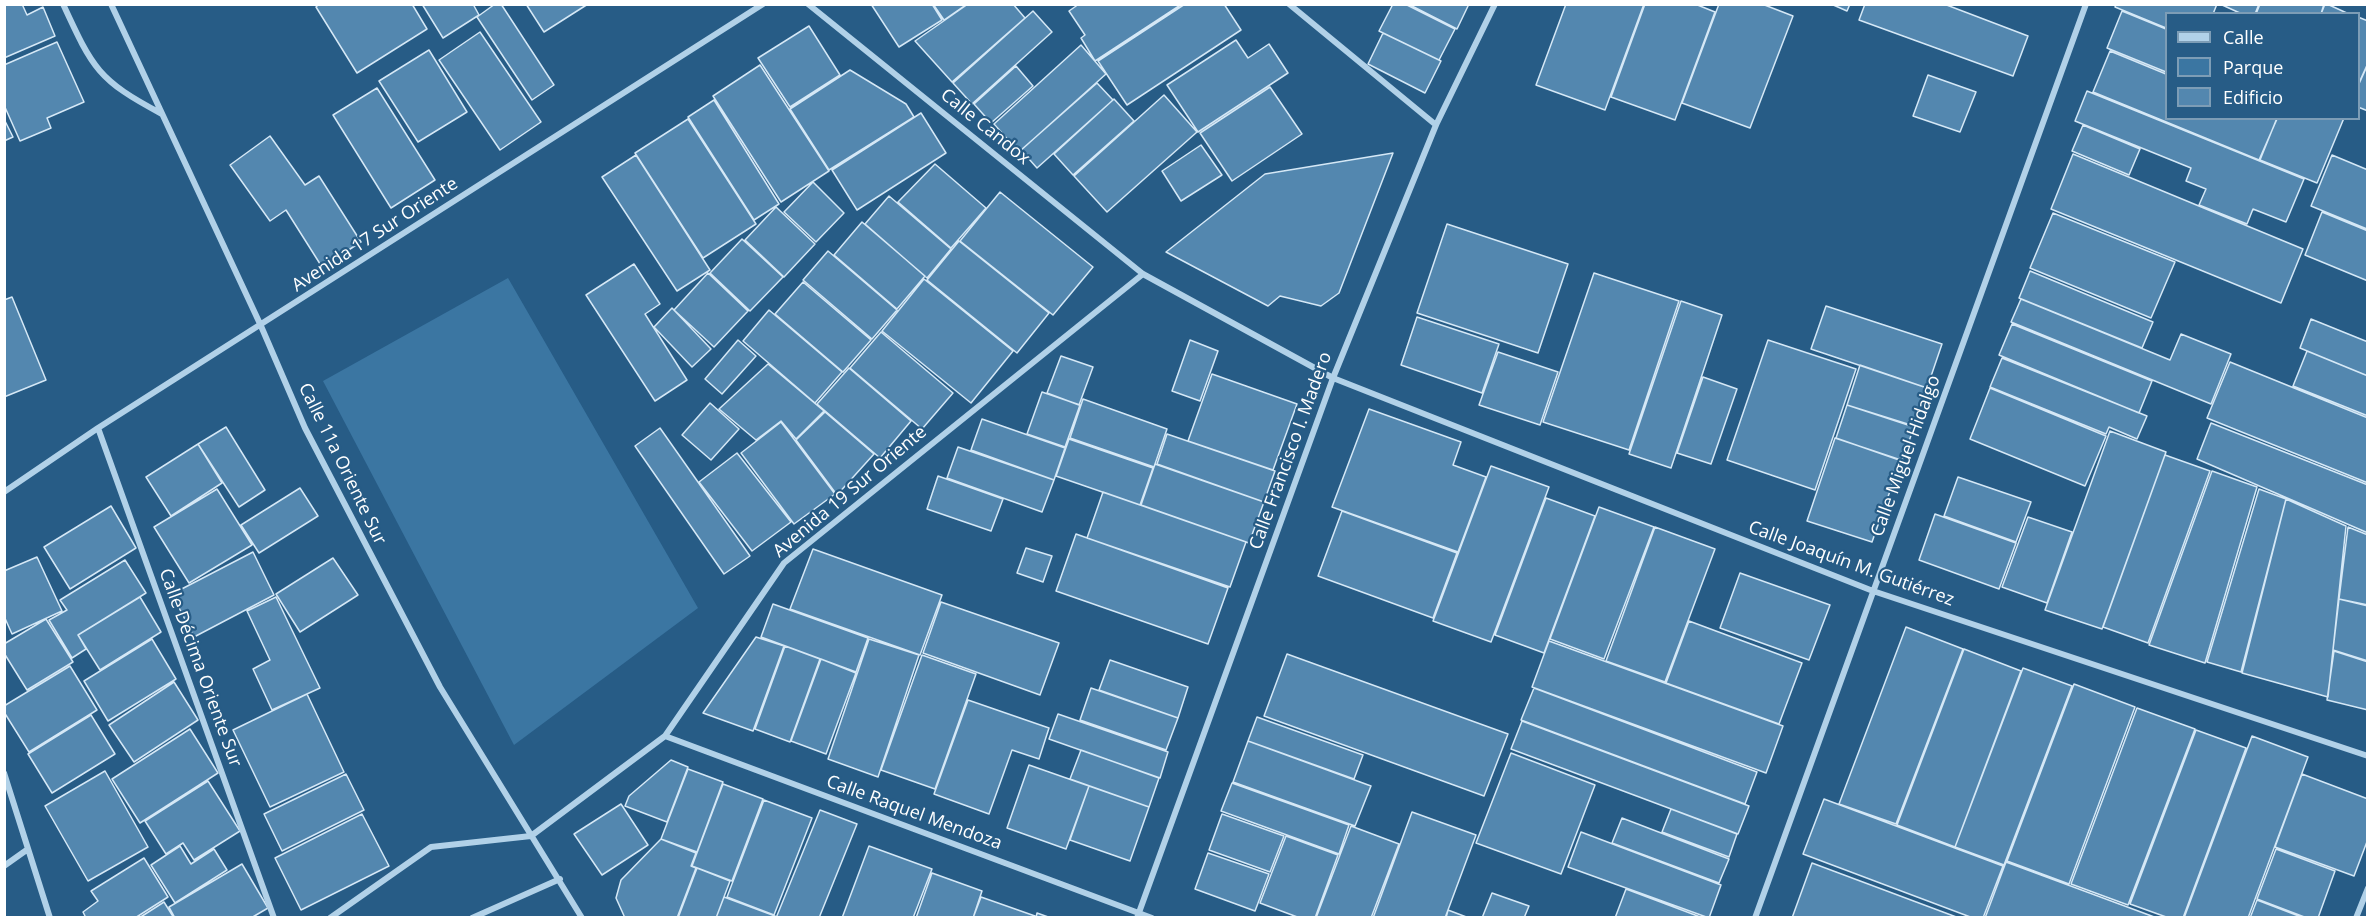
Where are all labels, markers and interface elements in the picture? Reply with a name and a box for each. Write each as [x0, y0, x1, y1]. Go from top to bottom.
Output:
legend [2165, 12, 2360, 120]
text: Calle [2223, 25, 2264, 49]
text: Parque [2223, 55, 2283, 79]
street label: Calle Candox [936, 84, 1034, 170]
text: Edificio [2223, 85, 2283, 109]
street label: Avenida 17 Sur Oriente [288, 173, 462, 297]
street label: Calle Francisco I. Madero [1245, 349, 1337, 553]
street label: Calle Miguel Hidalgo [1867, 372, 1945, 540]
street label: Calle 11a Oriente Sur [294, 380, 390, 548]
street label: Avenida 19 Sur Oriente [769, 422, 931, 562]
street label: Calle Joaquín M. Gutiérrez [1745, 517, 1957, 611]
street label: Calle Décima Oriente Sur [154, 566, 246, 770]
street label: Calle Raquel Mendoza [823, 771, 1005, 855]

